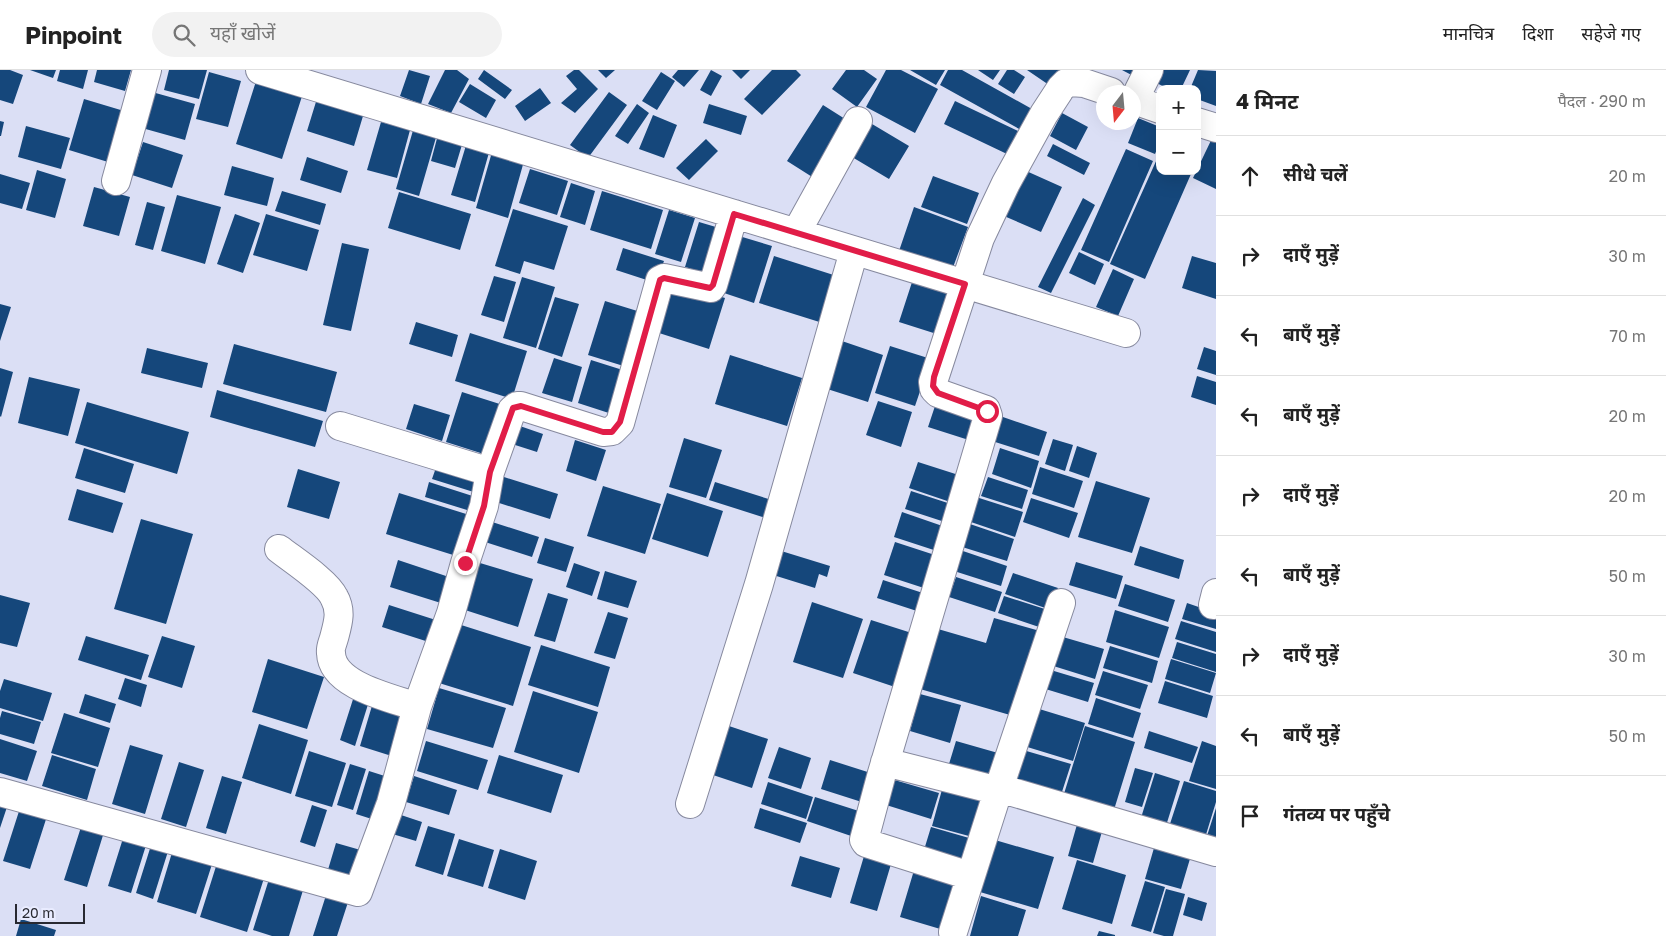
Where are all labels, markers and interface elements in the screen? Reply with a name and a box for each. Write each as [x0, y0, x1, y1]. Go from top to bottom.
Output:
search box [152, 12, 502, 57]
text: Pinpoint [25, 20, 122, 49]
icon: search [170, 21, 198, 49]
text: यहाँ खोजें [210, 21, 275, 44]
text: मानचित्र [1443, 22, 1494, 44]
text: दिशा [1522, 22, 1553, 44]
text: सहेजे गए [1581, 22, 1641, 44]
north arrow [1096, 85, 1141, 130]
map controls [1156, 85, 1201, 175]
button: + [1156, 85, 1201, 130]
text: 4 मिनट [1236, 88, 1298, 114]
text: पैदल · 290 m [1558, 91, 1646, 111]
button: − [1156, 130, 1201, 175]
icon: ahead [1236, 162, 1264, 190]
text: सीधे चलें [1283, 162, 1348, 185]
text: 20 m [1609, 166, 1646, 186]
icon: right [1236, 242, 1264, 270]
text: दाएँ मुड़ें [1283, 242, 1339, 265]
text: 30 m [1609, 246, 1646, 266]
icon: left [1236, 322, 1264, 350]
text: बाएँ मुड़ें [1283, 322, 1340, 345]
text: 70 m [1609, 326, 1646, 346]
route start [976, 400, 999, 423]
icon: left [1236, 402, 1264, 430]
text: बाएँ मुड़ें [1283, 402, 1340, 425]
text: 20 m [1609, 406, 1646, 426]
icon: right [1236, 482, 1264, 510]
text: दाएँ मुड़ें [1283, 482, 1339, 505]
text: 20 m [1609, 486, 1646, 506]
route end [454, 552, 477, 575]
icon: left [1236, 562, 1264, 590]
text: बाएँ मुड़ें [1283, 562, 1340, 585]
text: 50 m [1609, 566, 1646, 586]
icon: right [1236, 642, 1264, 670]
text: दाएँ मुड़ें [1283, 642, 1339, 665]
text: 30 m [1609, 646, 1646, 666]
icon: left [1236, 722, 1264, 750]
text: बाएँ मुड़ें [1283, 722, 1340, 745]
text: 50 m [1609, 726, 1646, 746]
icon: arrive [1236, 802, 1264, 830]
text: गंतव्य पर पहुँचे [1283, 802, 1390, 825]
scale bar [15, 901, 85, 924]
text: 20 m [22, 904, 55, 921]

